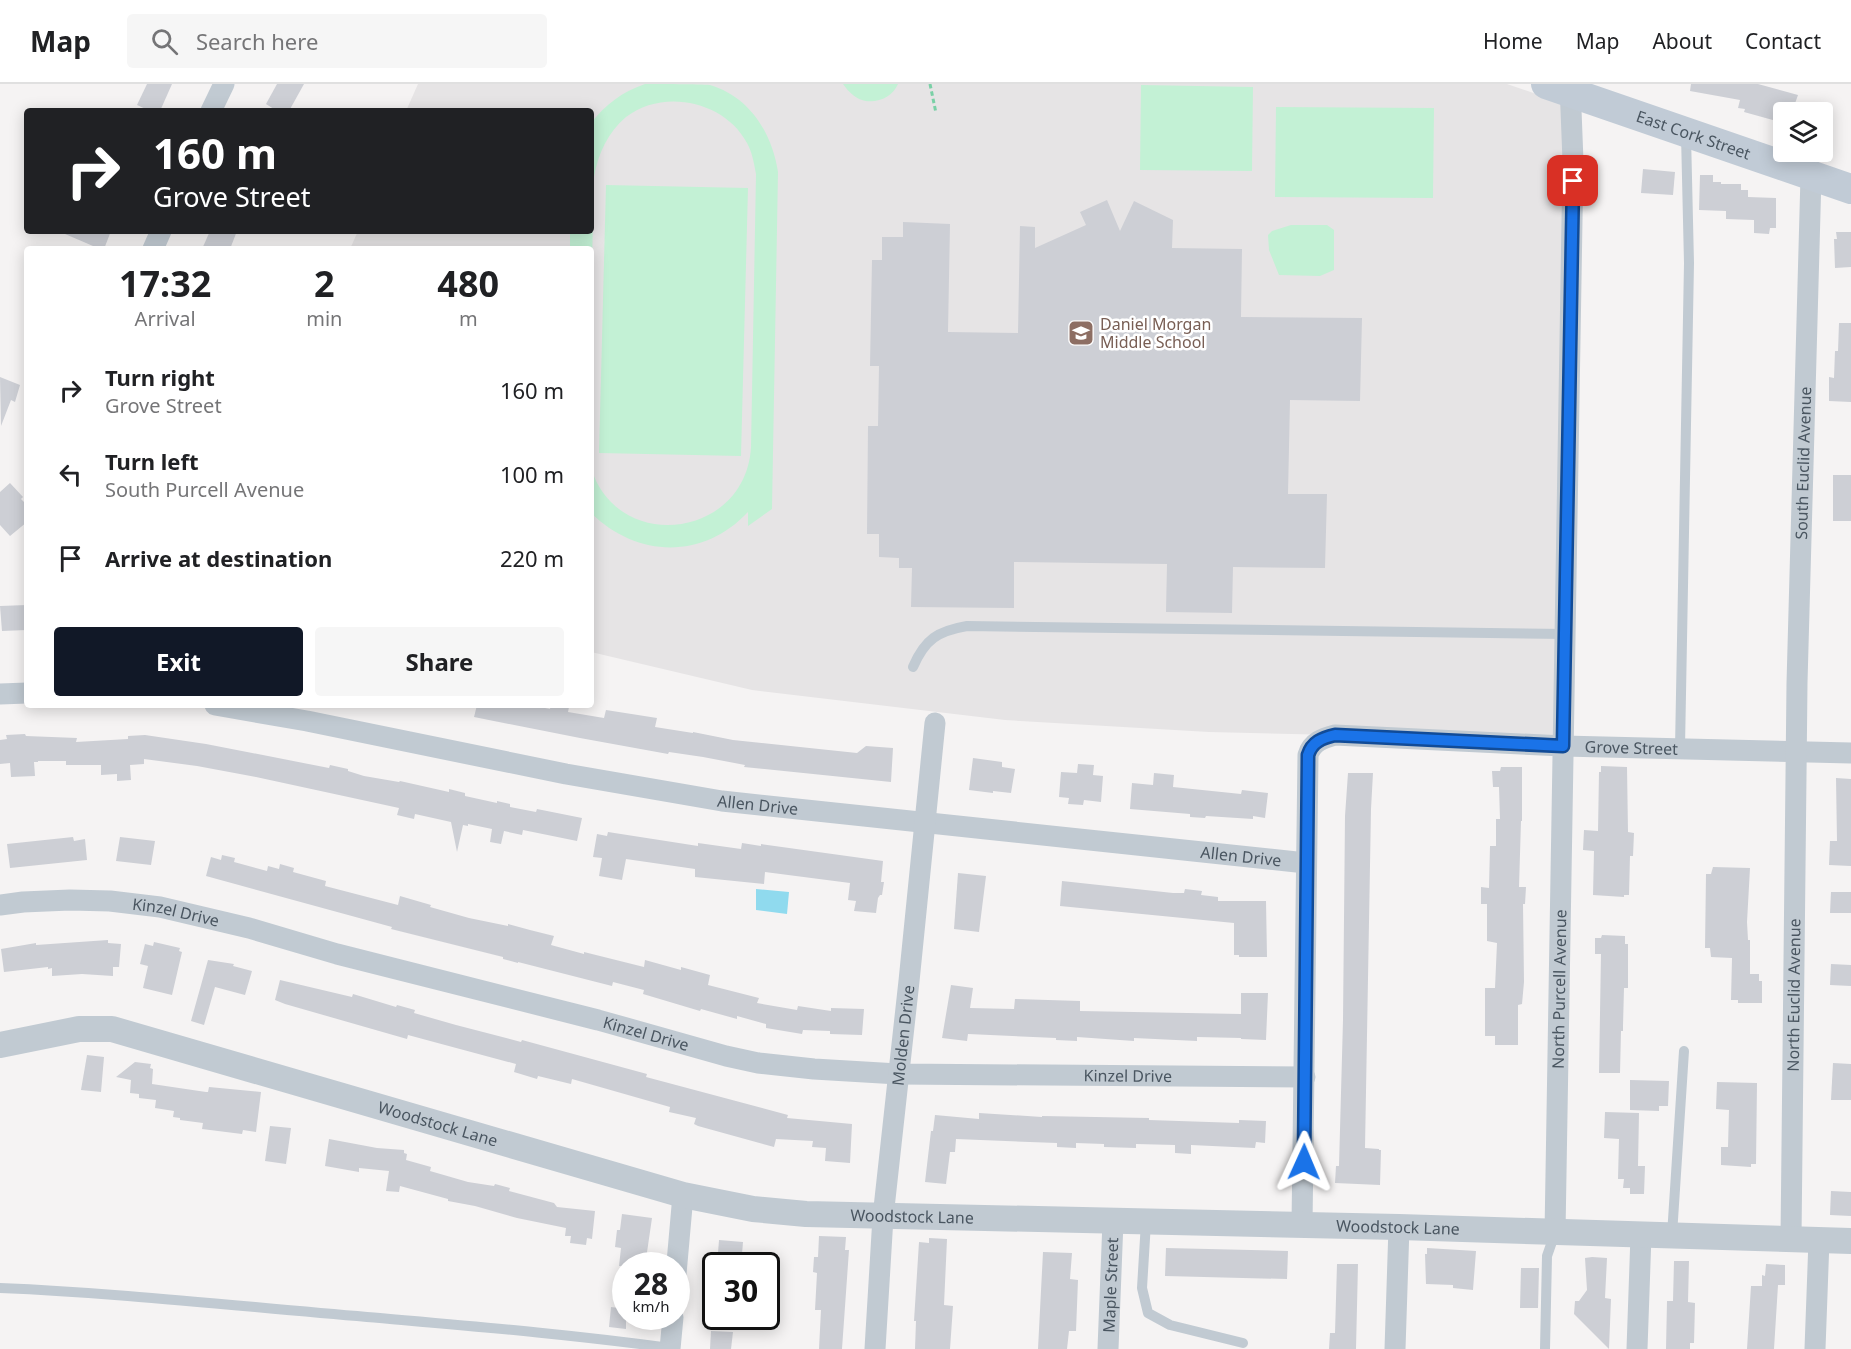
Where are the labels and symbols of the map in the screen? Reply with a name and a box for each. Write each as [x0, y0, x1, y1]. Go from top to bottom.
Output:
street label: East Cork Street [1633, 105, 1754, 165]
pin [1547, 155, 1598, 206]
place label: Daniel Morgan Middle School [1100, 313, 1211, 353]
school or university icon: Daniel Morgan Middle School [1066, 318, 1096, 348]
street label: South Euclid Avenue [1790, 386, 1816, 540]
street label: Grove Street [1584, 736, 1679, 760]
street label: Allen Drive [716, 790, 799, 820]
street label: Allen Drive [1199, 841, 1283, 871]
street label: Kinzel Drive [131, 893, 222, 932]
street label: North Purcell Avenue [1547, 909, 1571, 1069]
street label: North Euclid Avenue [1782, 918, 1805, 1072]
street label: Molden Drive [887, 984, 919, 1087]
street label: Kinzel Drive [601, 1011, 692, 1056]
street label: Kinzel Drive [1083, 1064, 1172, 1087]
street label: Woodstock Lane [375, 1096, 500, 1152]
position arrow [1272, 1130, 1336, 1194]
street label: Woodstock Lane [850, 1204, 974, 1229]
street label: Woodstock Lane [1336, 1215, 1460, 1240]
street label: Maple Street [1098, 1237, 1123, 1333]
speed limit sign: 30 [702, 1252, 780, 1330]

